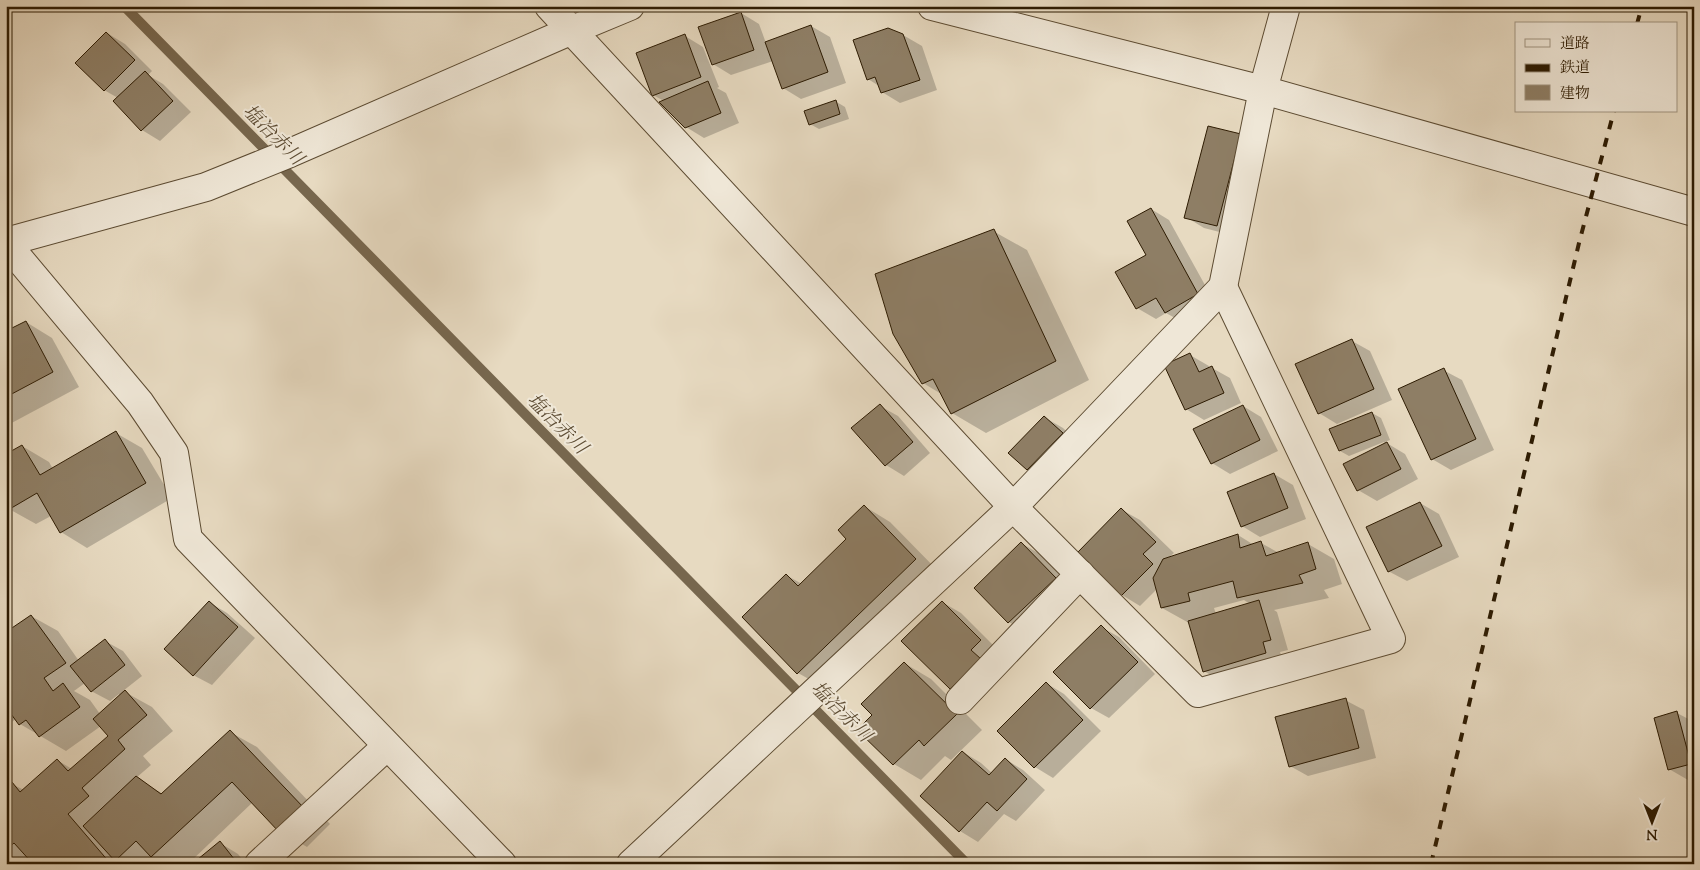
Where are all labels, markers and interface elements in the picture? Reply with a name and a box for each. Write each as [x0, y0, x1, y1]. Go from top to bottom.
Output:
legend [1515, 22, 1678, 112]
text: 道路 [1560, 34, 1590, 55]
text: 鉄道 [1560, 58, 1590, 79]
text: 建物 [1560, 84, 1590, 105]
water label: 塩冶赤川 [236, 99, 310, 174]
water label: 塩冶赤川 [520, 388, 594, 463]
water label: 塩冶赤川 [804, 676, 878, 751]
north arrow [1628, 798, 1678, 848]
text: N [1646, 823, 1658, 843]

